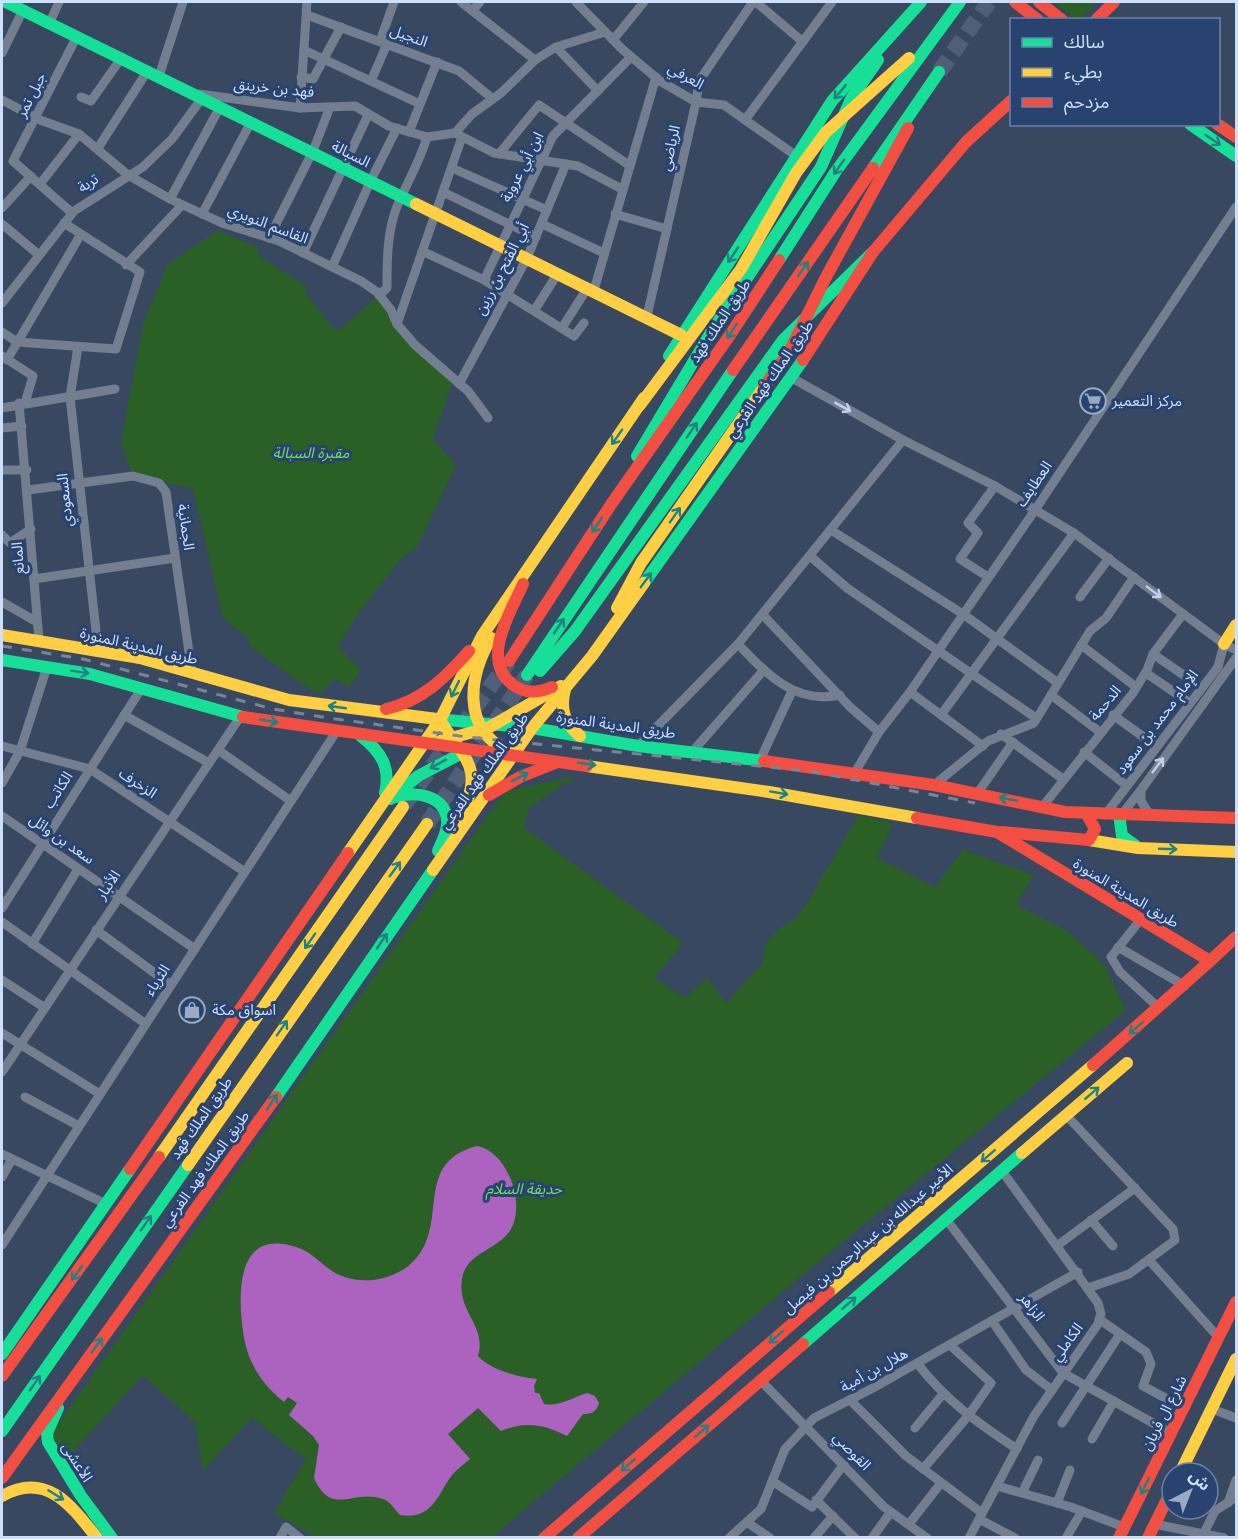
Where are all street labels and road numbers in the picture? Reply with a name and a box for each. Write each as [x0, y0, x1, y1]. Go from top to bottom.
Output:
street label: النجيل [388, 22, 430, 51]
street label: العرفي [664, 60, 707, 95]
street label: جبل تمر [13, 70, 50, 121]
street label: فهد بن خرينق [233, 76, 315, 102]
street label: الرياضي [657, 124, 686, 173]
street label: ابن أبي عروبة [497, 129, 550, 206]
street label: السبالة [329, 138, 373, 170]
street label: تربة [75, 170, 102, 196]
street label: القاسم النويري [224, 201, 310, 250]
street label: أبي الفتح بن رزين [471, 220, 536, 319]
street label: طريق الملك فهد [686, 277, 755, 367]
street label: طريق الملك فهد الفرعي [723, 317, 819, 443]
street label: العطايف [1013, 458, 1055, 510]
street label: السعودي [54, 472, 79, 528]
street label: الجمانية [175, 503, 197, 551]
street label: المانع [9, 541, 31, 575]
street label: طريق المدينة المنورة [78, 625, 199, 669]
street label: الإمام محمد بن سعود [1113, 667, 1204, 779]
street label: الدحمة [1086, 682, 1124, 724]
street label: طريق المدينة المنورة [555, 709, 677, 743]
street label: طريق الملك فهد الفرعي [437, 710, 534, 834]
street label: الزخرف [116, 765, 160, 802]
street label: الكاتب [40, 769, 76, 811]
street label: سعد بن وائل [26, 811, 98, 868]
street label: طريق المدينة المنورة [1069, 855, 1182, 933]
street label: الأنبار [92, 868, 124, 904]
street label: الثرياء [141, 962, 174, 999]
street label: طريق الملك فهد [167, 1074, 237, 1163]
street label: طريق الملك فهد الفرعي [158, 1108, 255, 1232]
street label: الأمير عبدالله بن عبدالرحمن بن فيصل [780, 1161, 957, 1318]
street label: الزاهر [1015, 1289, 1048, 1325]
street label: الكاملي [1048, 1320, 1089, 1366]
street label: هلال بن أمية [837, 1344, 911, 1396]
street label: شارع ال فريان [1138, 1373, 1193, 1455]
street label: القوصي [828, 1429, 874, 1476]
street label: الأعشى [58, 1439, 95, 1485]

